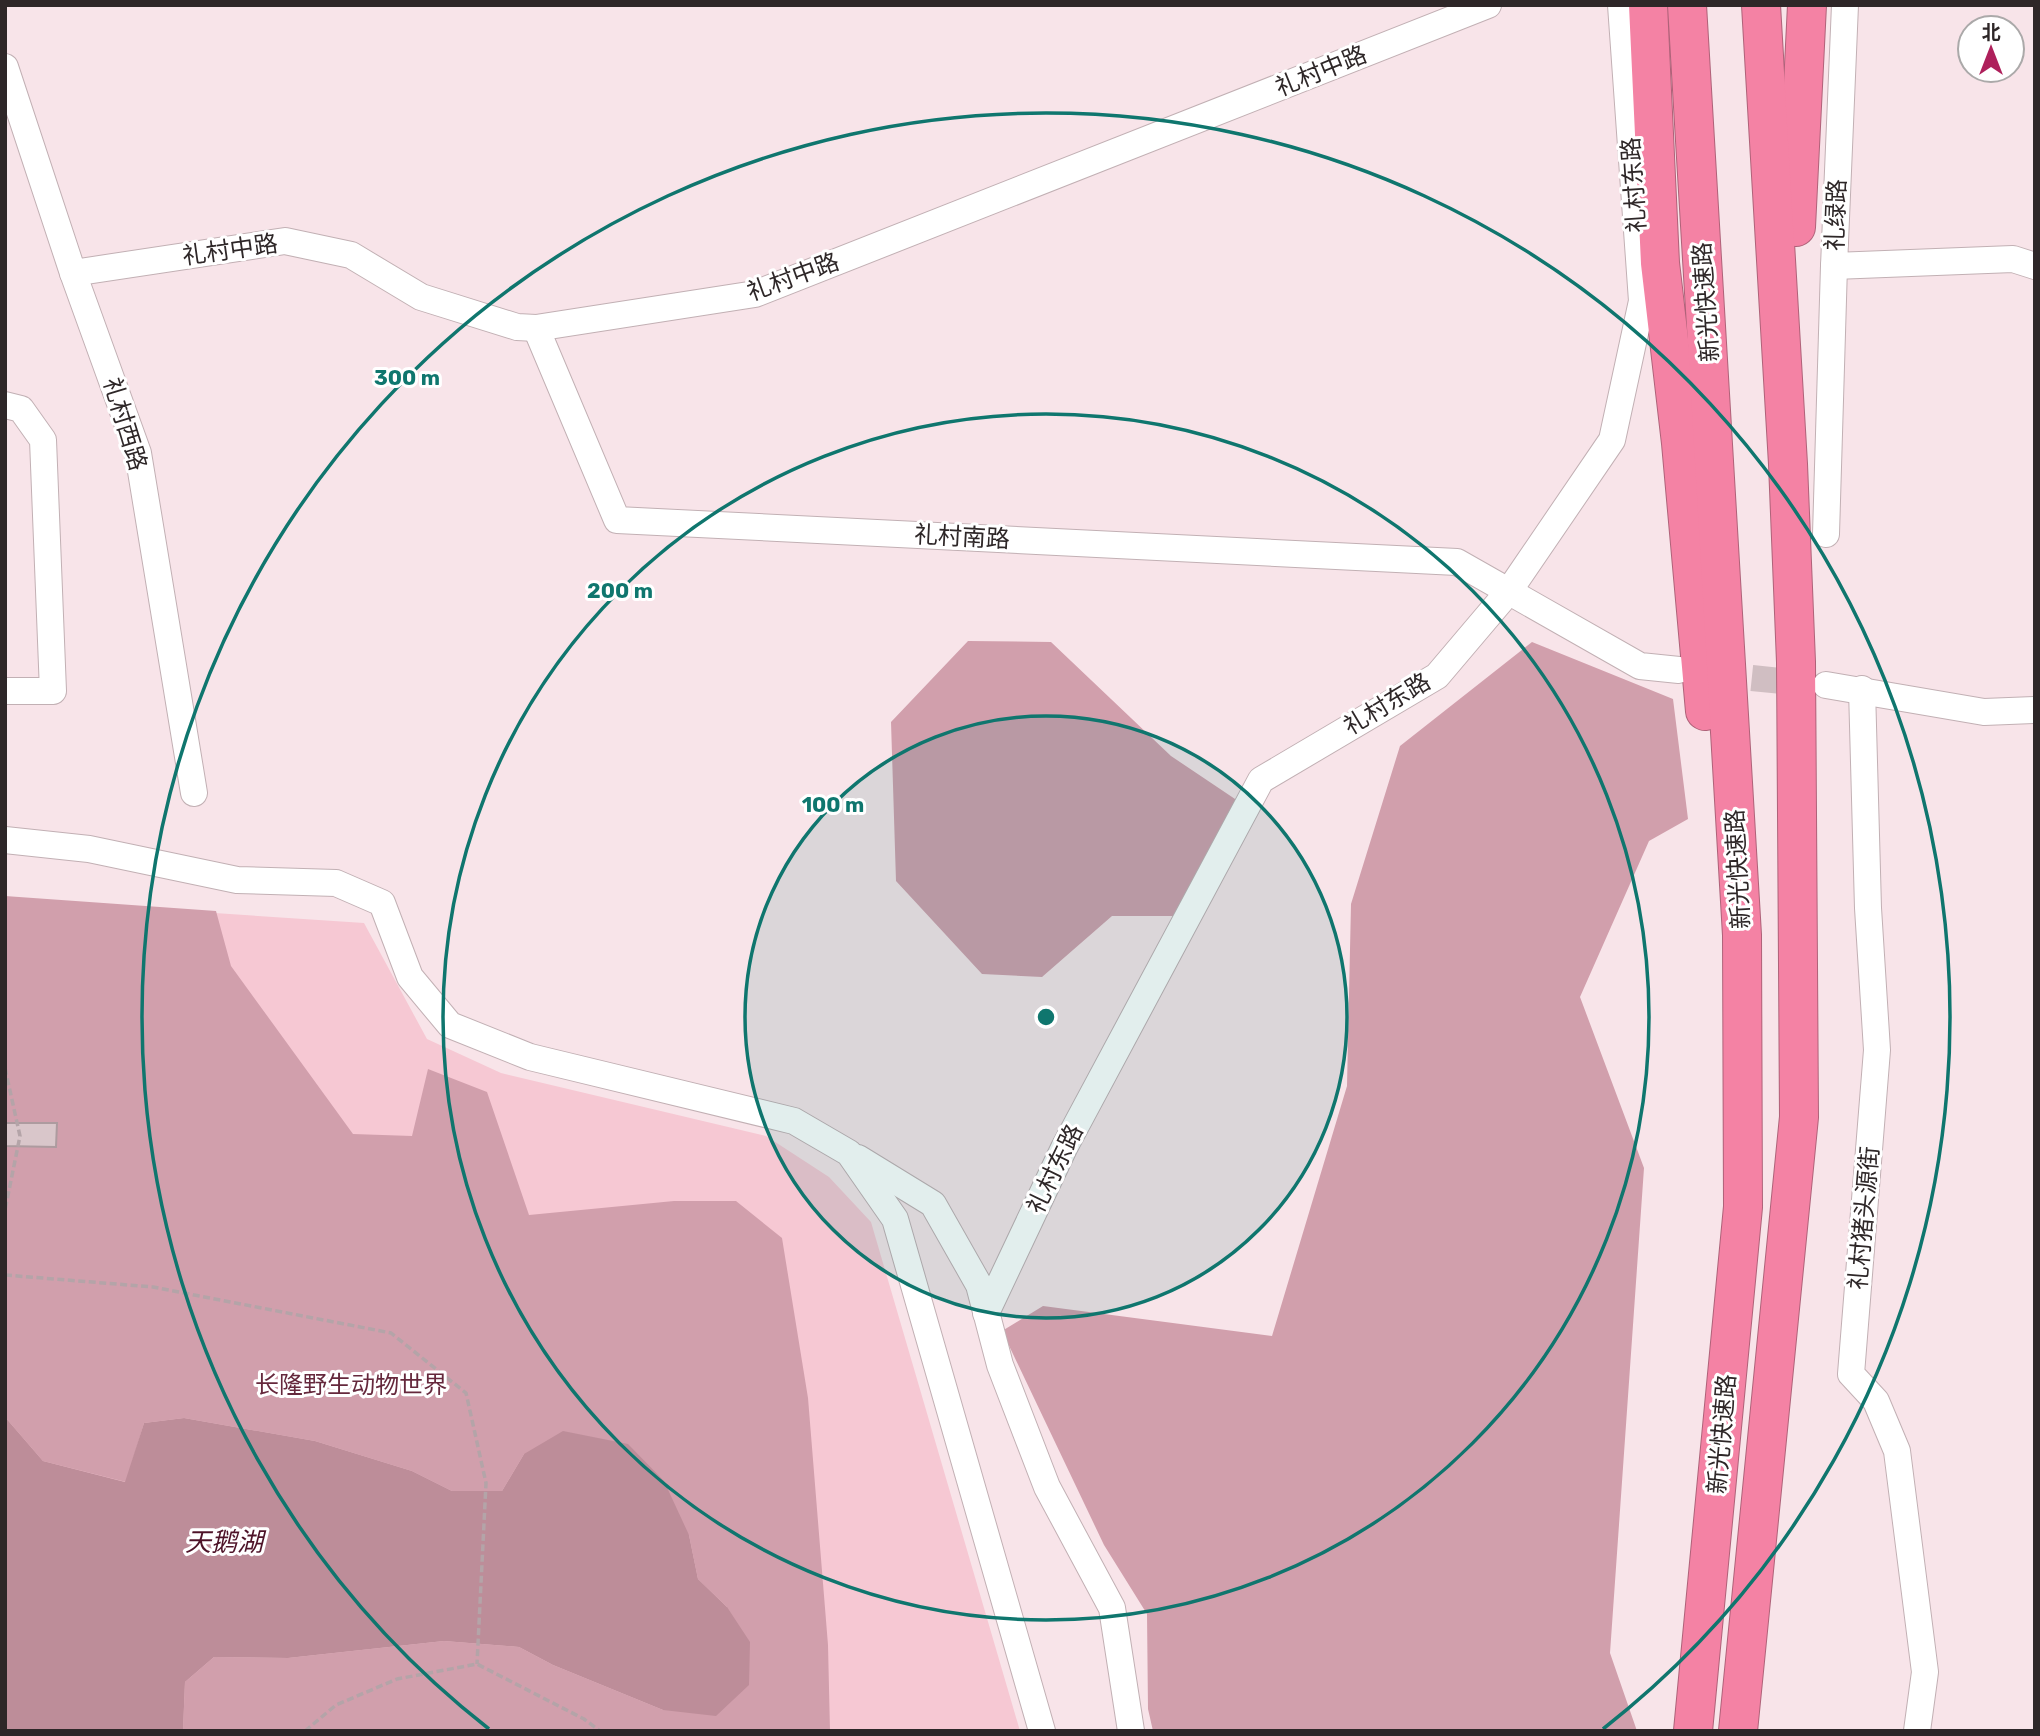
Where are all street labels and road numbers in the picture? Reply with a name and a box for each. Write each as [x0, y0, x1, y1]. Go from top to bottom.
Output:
street label: 礼村中路 [1271, 40, 1371, 102]
street label: 礼村东路 [1617, 136, 1651, 234]
street label: 礼绿路 [1821, 179, 1851, 251]
street label: 礼村中路 [181, 229, 279, 271]
street label: 新光快速路 [1688, 241, 1724, 363]
street label: 礼村中路 [743, 247, 843, 307]
street label: 礼村西路 [98, 374, 152, 474]
street label: 礼村南路 [913, 521, 1011, 553]
street label: 礼村东路 [1339, 667, 1435, 741]
street label: 新光快速路 [1721, 808, 1755, 930]
street label: 礼村东路 [1021, 1120, 1089, 1218]
street label: 礼村猪头源街 [1844, 1145, 1884, 1291]
street label: 新光快速路 [1703, 1373, 1741, 1495]

